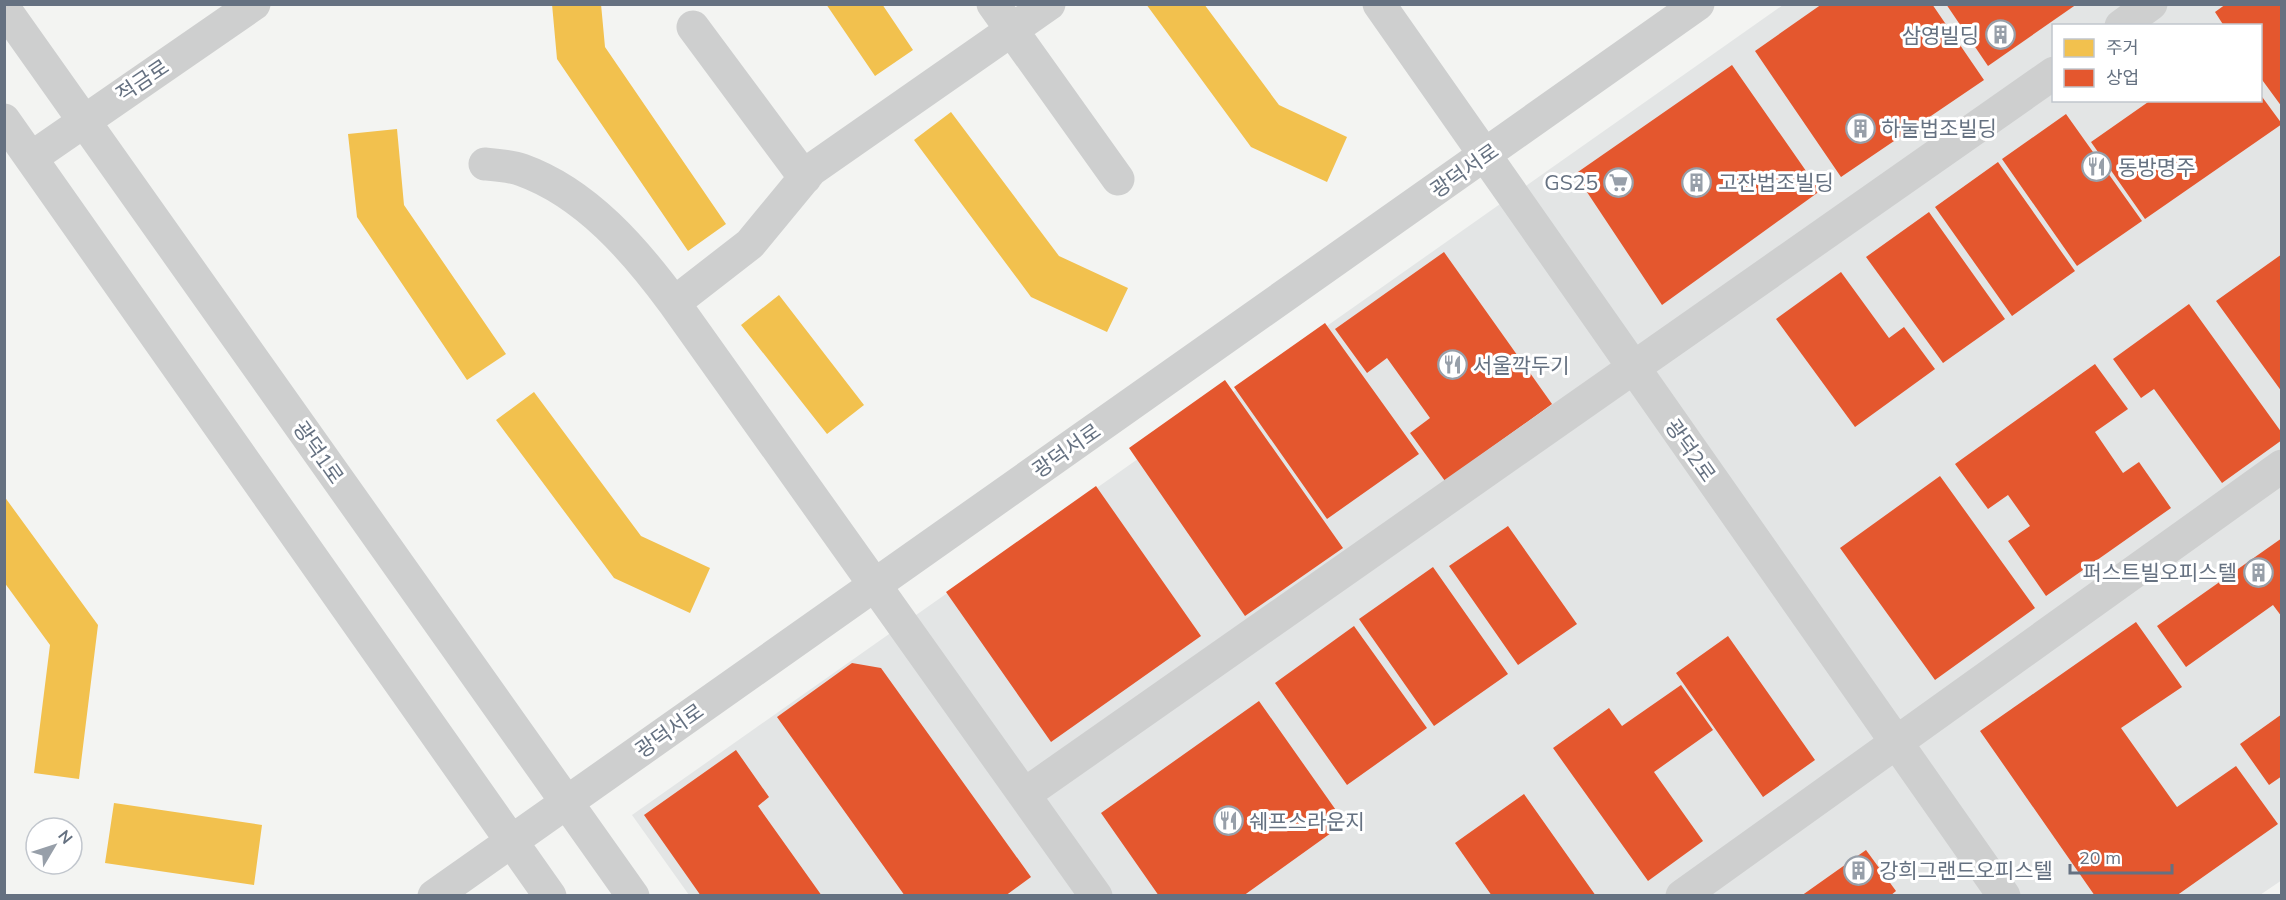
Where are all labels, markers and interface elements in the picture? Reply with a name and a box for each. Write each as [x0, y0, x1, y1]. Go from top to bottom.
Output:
building icon: 삼영빌딩 [1984, 19, 2016, 51]
place label: 삼영빌딩 [1902, 22, 1979, 48]
legend [2052, 24, 2262, 102]
text: 주거 [2106, 36, 2139, 59]
street label: 적금로 [111, 53, 173, 107]
text: 상업 [2106, 66, 2139, 89]
building icon: 하눌법조빌딩 [1844, 112, 1876, 144]
place label: 하눌법조빌딩 [1881, 115, 1997, 141]
street label: 광덕서로 [1425, 137, 1503, 203]
restaurant icon: 동방명주 [2081, 151, 2113, 183]
place label: 동방명주 [2118, 154, 2195, 180]
supermarket icon: GS25 [1603, 166, 1635, 198]
building icon: 고잔법조빌딩 [1681, 166, 1713, 198]
place label: GS25 [1544, 169, 1598, 195]
place label: 고잔법조빌딩 [1718, 169, 1834, 195]
restaurant icon: 서울깍두기 [1436, 349, 1468, 381]
place label: 서울깍두기 [1473, 352, 1570, 378]
street label: 광덕2로 [1660, 414, 1722, 486]
street label: 광덕1로 [288, 416, 350, 488]
street label: 광덕서로 [1027, 417, 1105, 483]
building icon: 퍼스트빌오피스텔 [2242, 556, 2274, 588]
place label: 퍼스트빌오피스텔 [2082, 559, 2237, 585]
street label: 광덕서로 [630, 697, 708, 763]
restaurant icon: 쉐프스라운지 [1212, 805, 1244, 837]
place label: 쉐프스라운지 [1249, 808, 1365, 834]
north arrow [24, 816, 84, 876]
text: N [54, 826, 77, 848]
scale bar [2070, 837, 2172, 875]
text: 20 m [2079, 846, 2121, 869]
building icon: 강희그랜드오피스텔 [1842, 854, 1874, 886]
place label: 강희그랜드오피스텔 [1879, 857, 2053, 883]

